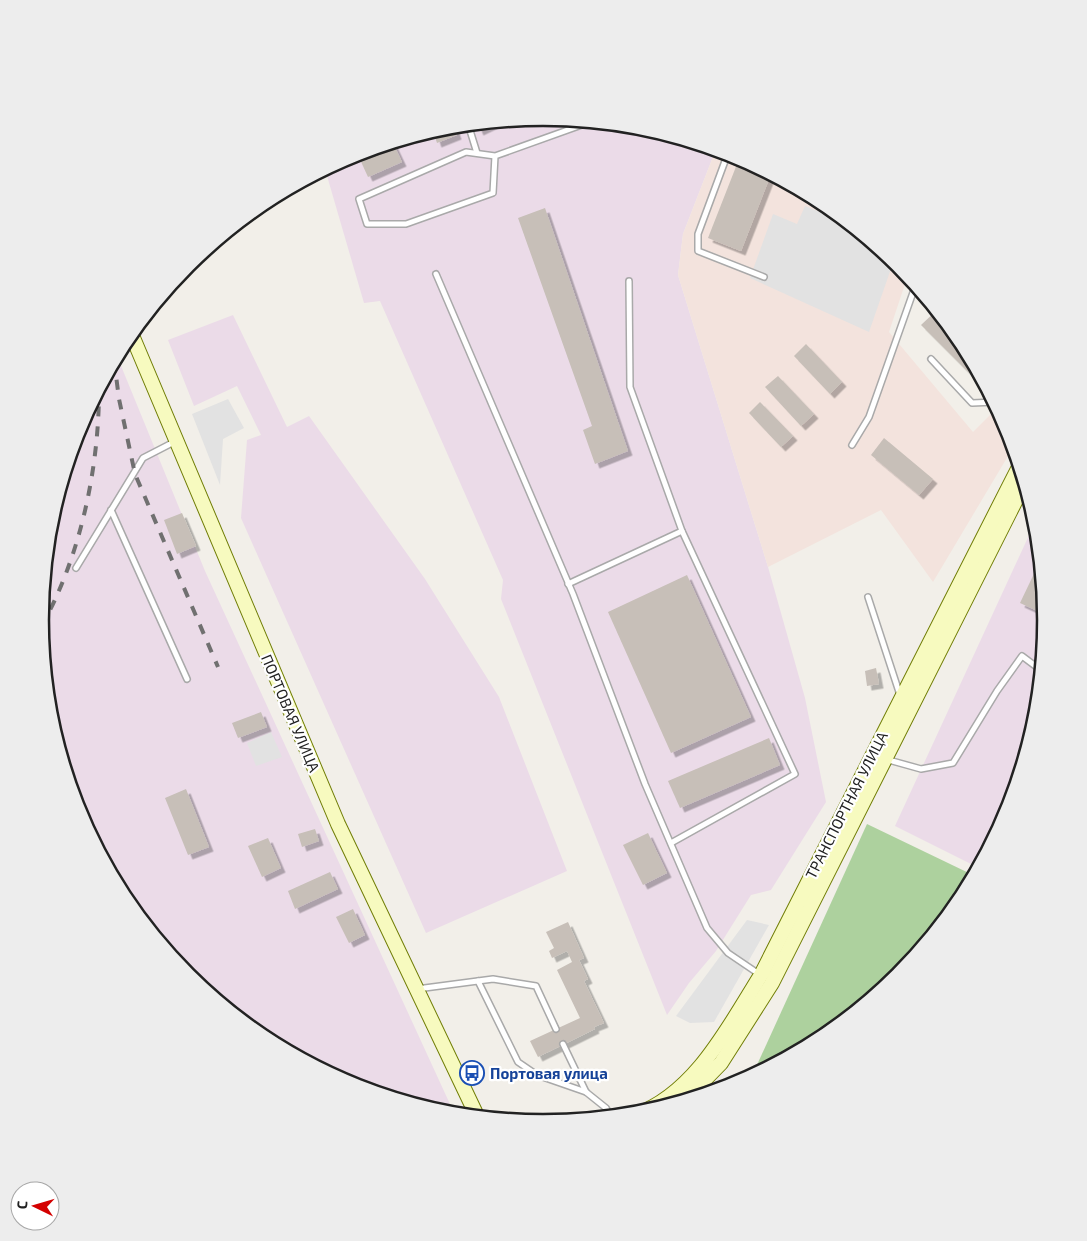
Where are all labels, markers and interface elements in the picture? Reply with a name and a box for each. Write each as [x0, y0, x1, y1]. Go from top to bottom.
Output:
street label: ПОРТОВАЯ УЛИЦА [258, 651, 324, 775]
street label: ТРАНСПОРТНАЯ УЛИЦА [801, 728, 891, 882]
bus stop icon: Портовая улица [459, 1060, 485, 1086]
place label: Портовая улица [490, 1064, 608, 1082]
north arrow [10, 1181, 60, 1231]
text: С [13, 1200, 30, 1210]

